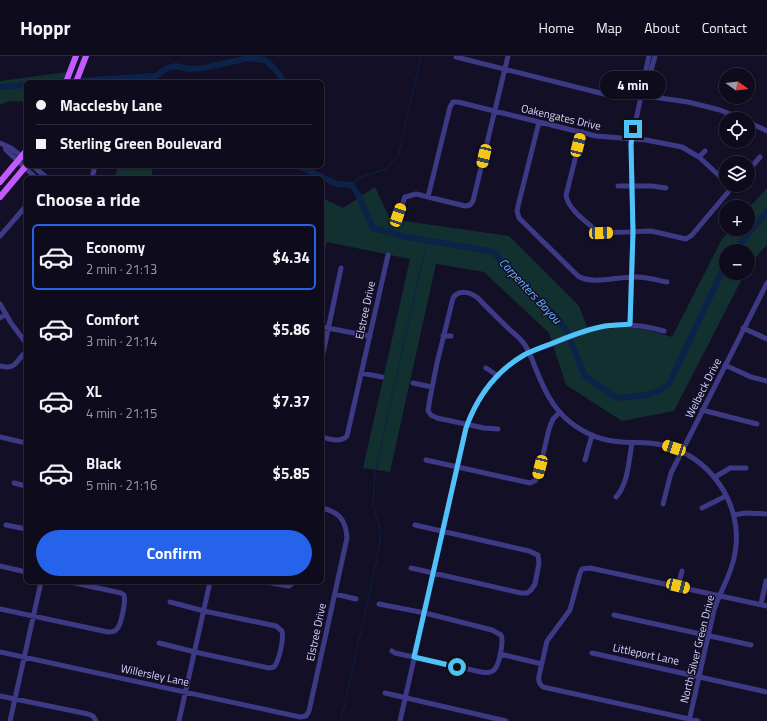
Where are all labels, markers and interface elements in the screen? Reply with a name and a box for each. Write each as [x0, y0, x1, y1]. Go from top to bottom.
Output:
text: Hoppr [20, 13, 71, 42]
text: Home [539, 17, 574, 38]
text: Map [596, 17, 622, 38]
text: About [644, 17, 680, 38]
text: Contact [702, 17, 747, 38]
north arrow [719, 68, 755, 104]
map controls [719, 68, 755, 280]
callout: 4 min [600, 71, 666, 99]
text: 4 min [617, 75, 649, 95]
text: Macclesby Lane [60, 94, 162, 117]
street label: Oakengates Drive [519, 100, 603, 134]
button: locate [719, 112, 755, 148]
route end [624, 120, 642, 138]
text: Sterling Green Boulevard [60, 132, 222, 155]
car [569, 132, 587, 158]
car [475, 143, 493, 169]
button: layers [719, 156, 755, 192]
text: Choose a ride [36, 186, 140, 213]
button: + [719, 200, 755, 236]
car [388, 202, 408, 228]
car [589, 227, 613, 239]
text: Economy [86, 236, 145, 259]
icon: car [38, 239, 74, 275]
button: − [719, 244, 755, 280]
text: $4.34 [273, 246, 310, 269]
water label: Carpenters Bayou [495, 253, 567, 329]
text: 2 min · 21:13 [86, 259, 157, 279]
street label: Elstree Drive [351, 279, 379, 340]
text: Comfort [86, 308, 139, 331]
icon: car [38, 311, 74, 347]
text: $5.86 [273, 318, 310, 341]
text: 3 min · 21:14 [86, 331, 157, 351]
street label: Welbeck Drive [681, 355, 725, 421]
text: XL [86, 380, 102, 403]
icon: car [38, 383, 74, 419]
text: $7.37 [273, 390, 310, 413]
text: 4 min · 21:15 [86, 403, 157, 423]
car [661, 439, 687, 457]
text: Black [86, 452, 121, 475]
car [531, 454, 549, 480]
icon: car [38, 455, 74, 491]
text: $5.85 [273, 462, 310, 485]
text: 5 min · 21:16 [86, 475, 157, 495]
button: Confirm [36, 530, 312, 576]
car [665, 577, 691, 595]
street label: North Silver Green Drive [676, 593, 718, 705]
street label: Elstree Drive [302, 601, 330, 662]
street label: Littleport Lane [611, 639, 681, 669]
route start [448, 658, 466, 676]
street label: Willersley Lane [119, 660, 191, 690]

